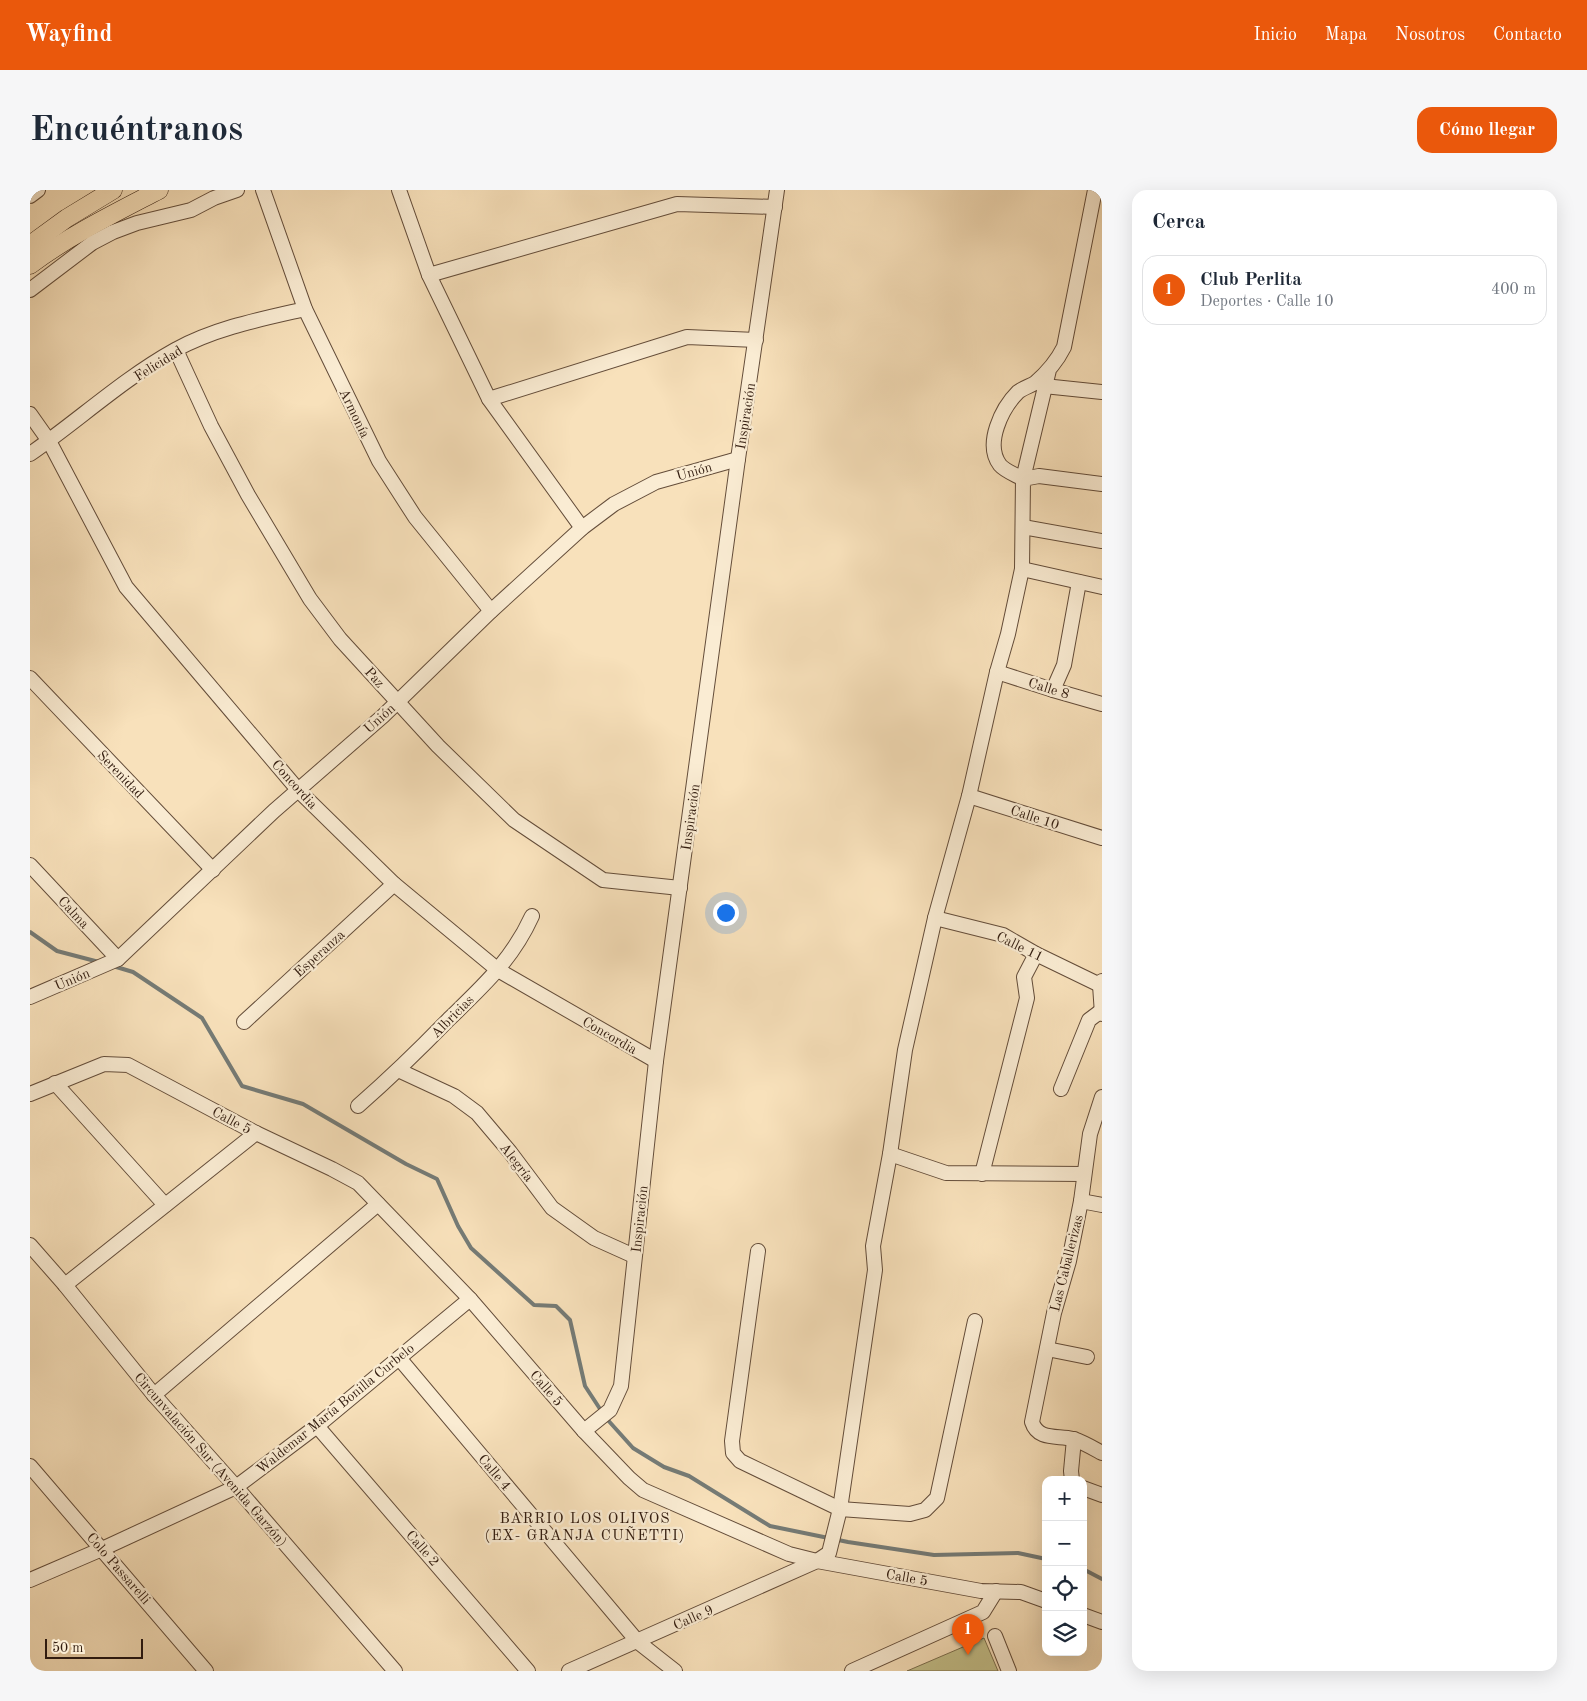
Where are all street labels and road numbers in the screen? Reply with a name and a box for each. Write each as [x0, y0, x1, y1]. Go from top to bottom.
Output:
street label: Felicidad [132, 344, 185, 384]
street label: Inspiración [734, 381, 758, 450]
street label: Armonía [336, 387, 372, 440]
street label: Unión [675, 460, 714, 484]
street label: Paz [362, 665, 387, 691]
street label: Calle 8 [1026, 676, 1071, 702]
street label: Unión [361, 701, 398, 736]
street label: Serenidad [94, 748, 146, 801]
street label: Concordia [269, 757, 320, 812]
street label: Inspiración [679, 782, 703, 851]
street label: Calle 10 [1009, 803, 1061, 832]
street label: Calma [55, 894, 91, 931]
street label: Esperanza [292, 928, 348, 980]
street label: Calle 11 [994, 930, 1045, 964]
street label: Unión [53, 966, 92, 994]
street label: Albricias [429, 993, 477, 1041]
street label: Concordia [580, 1015, 639, 1057]
street label: Calle 5 [210, 1105, 254, 1137]
street label: Alegría [497, 1141, 536, 1185]
street label: Inspiración [630, 1185, 651, 1253]
street label: Las Caballerizas [1048, 1213, 1086, 1313]
street label: Waldemar María Bonilla Curbelo [254, 1341, 417, 1477]
street label: Calle 5 [527, 1368, 565, 1409]
street label: Circunvalación Sur (Avenida Garzón) [131, 1370, 289, 1549]
street label: Calle 4 [475, 1452, 513, 1493]
street label: Calle 2 [403, 1528, 441, 1569]
street label: Colo Passarelli [84, 1530, 153, 1607]
street label: Calle 5 [885, 1567, 929, 1589]
street label: Calle 9 [671, 1603, 716, 1633]

